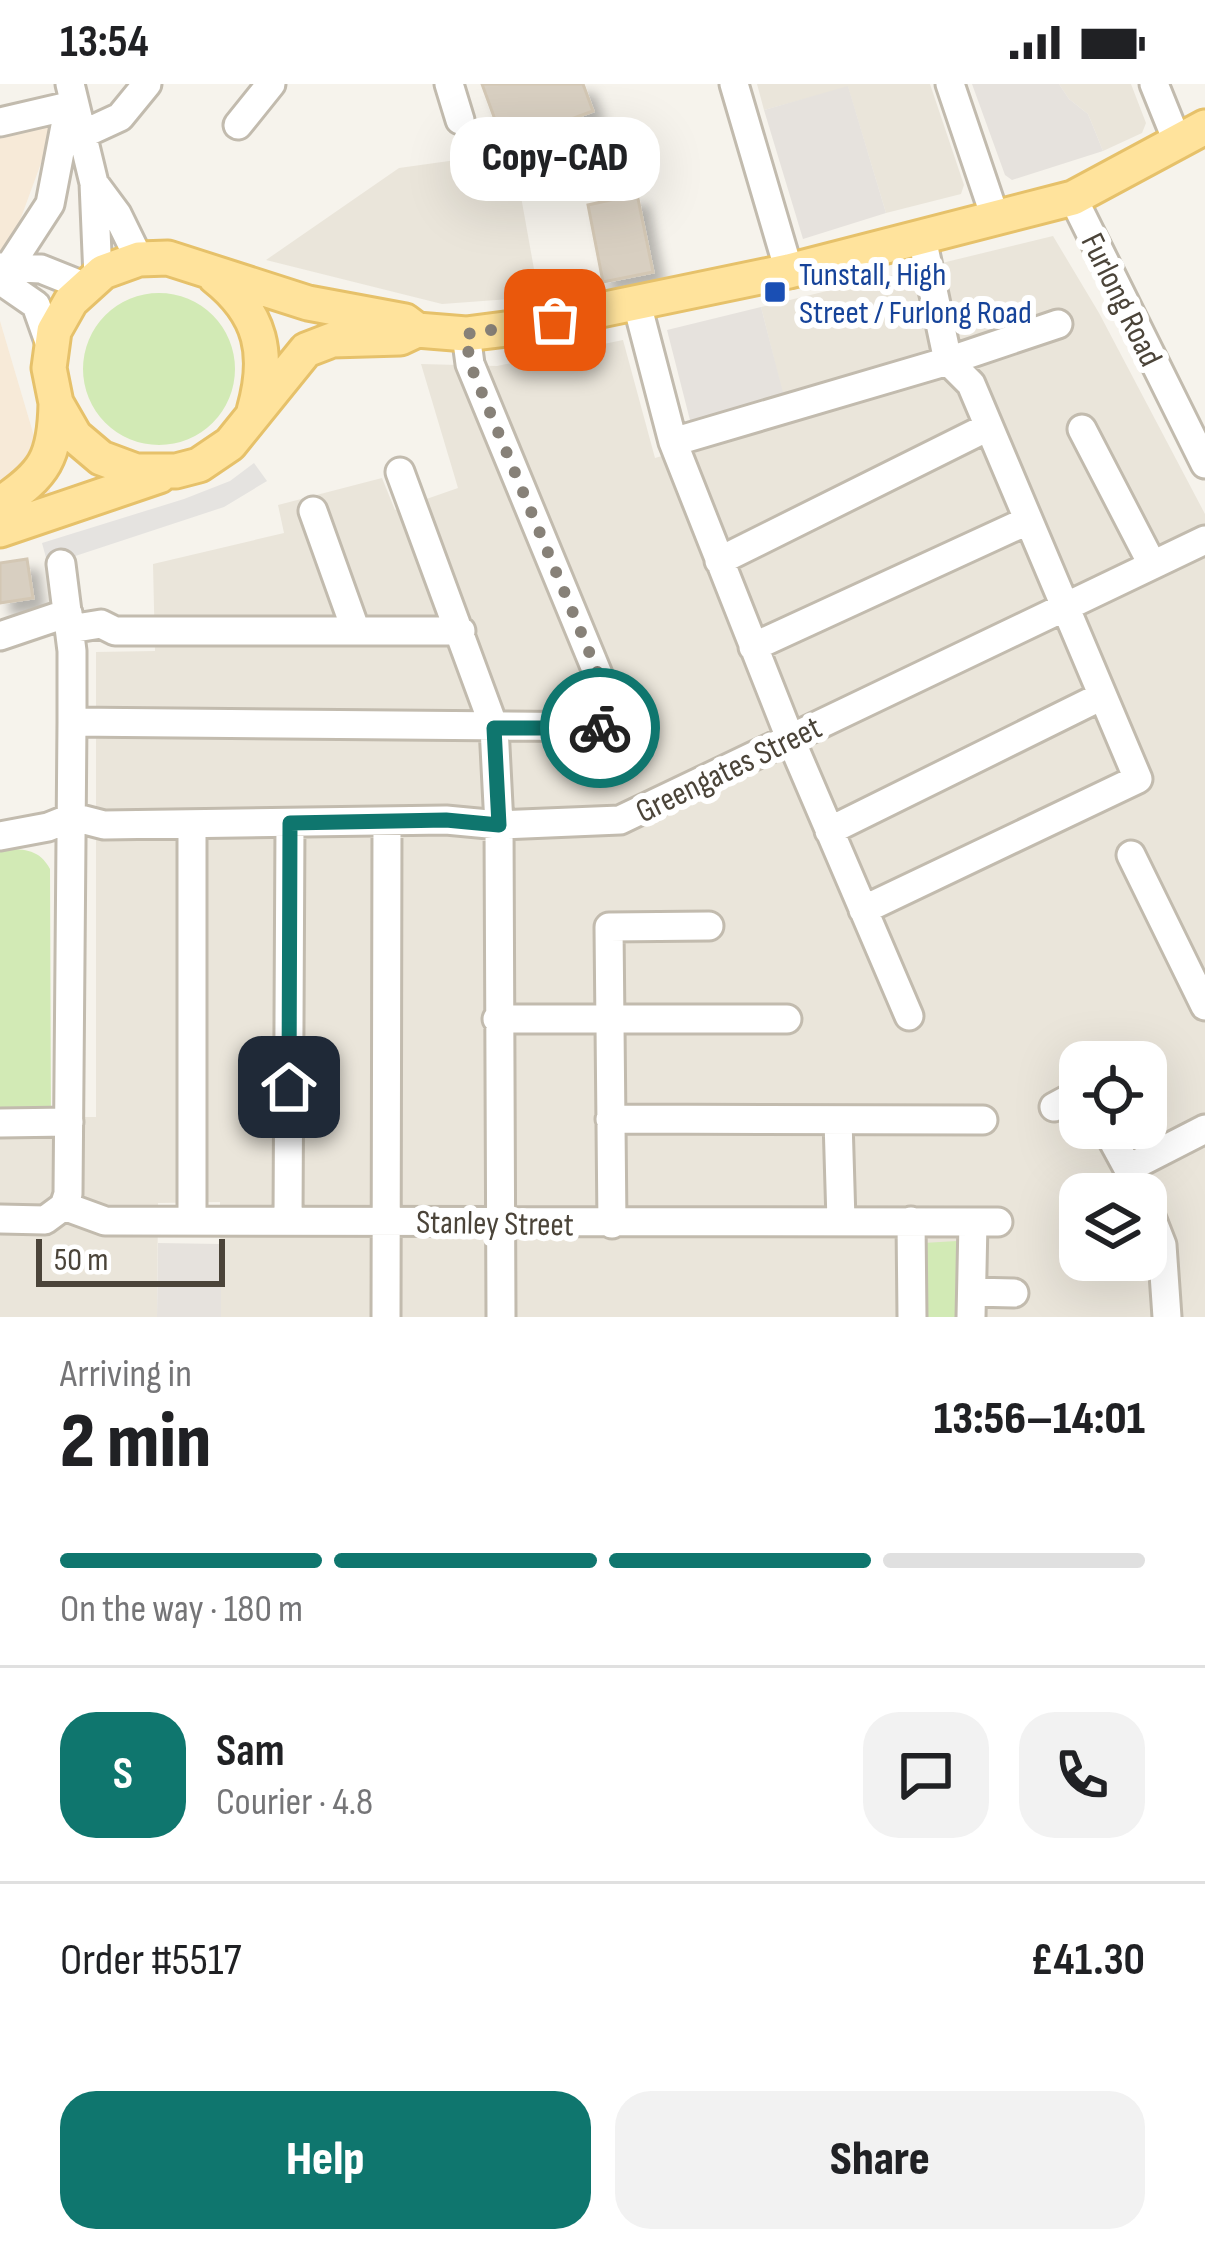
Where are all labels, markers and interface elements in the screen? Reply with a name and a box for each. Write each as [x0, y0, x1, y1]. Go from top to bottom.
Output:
text: 13:54 [60, 15, 149, 70]
callout: Copy-CAD [450, 116, 660, 200]
text: Copy-CAD [482, 135, 628, 182]
street label: Furlong Road [1072, 227, 1171, 373]
place label: Tunstall, High Street / Furlong Road [799, 255, 1032, 333]
pin [504, 269, 606, 371]
marker: Tunstall, High Street / Furlong Road [762, 279, 788, 305]
icon: bag [522, 287, 588, 353]
courier [540, 668, 660, 788]
icon: bike [567, 695, 633, 761]
street label: Greengates Street [630, 708, 828, 832]
pin [238, 1036, 340, 1138]
map controls [1059, 1041, 1167, 1281]
button: locate [1059, 1041, 1167, 1149]
icon: home [256, 1054, 322, 1120]
button: layers [1059, 1173, 1167, 1281]
street label: Stanley Street [416, 1203, 574, 1245]
scale bar [36, 1233, 225, 1286]
text: 50 m [54, 1240, 108, 1280]
text: Arriving in [60, 1351, 192, 1398]
text: 13:56–14:01 [934, 1392, 1145, 1447]
text: 2 min [60, 1396, 211, 1489]
text: On the way · 180 m [60, 1586, 303, 1633]
button: chat [863, 1712, 989, 1838]
button: phone [1019, 1712, 1145, 1838]
text: Sam [216, 1724, 285, 1779]
text: S [113, 1747, 133, 1802]
text: Courier · 4.8 [216, 1779, 373, 1826]
text: Order #5517 [60, 1933, 242, 1988]
text: £41.30 [1031, 1933, 1145, 1988]
button: Help [60, 2091, 591, 2229]
button: Share [615, 2091, 1145, 2229]

